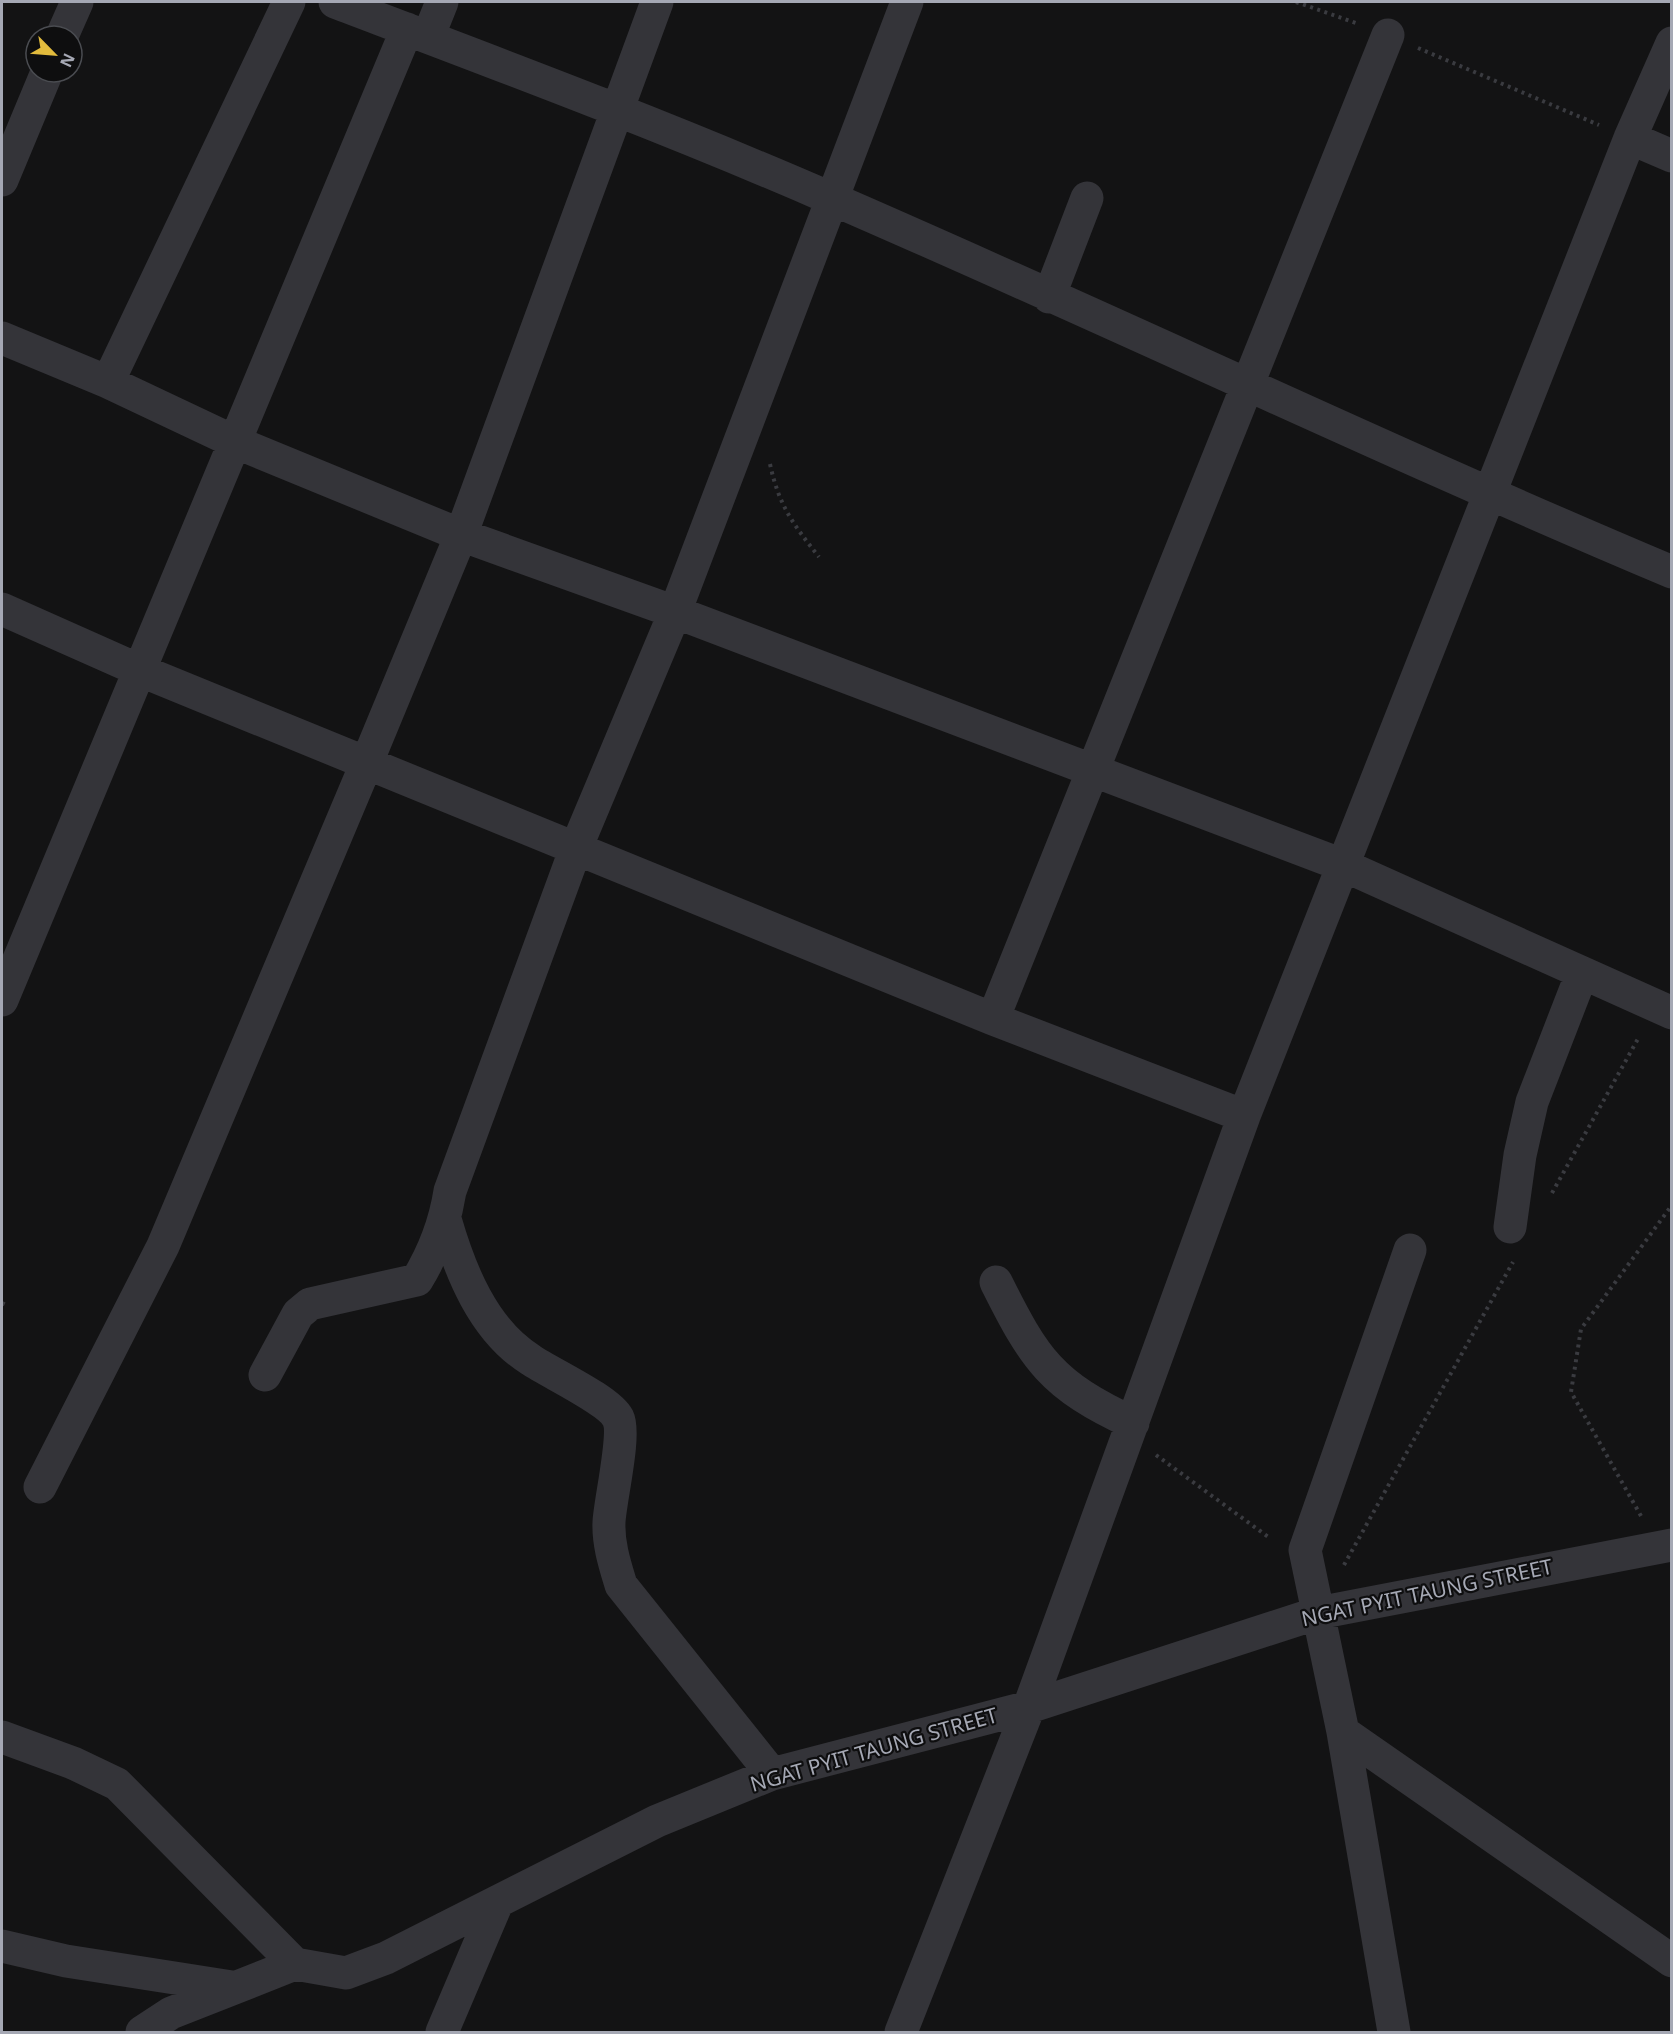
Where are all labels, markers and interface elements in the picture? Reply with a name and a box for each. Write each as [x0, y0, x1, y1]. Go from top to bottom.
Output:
north arrow [24, 24, 84, 84]
text: N [55, 50, 80, 71]
street label: NGAT PYIT TAUNG STREET [1299, 1552, 1555, 1632]
street label: NGAT PYIT TAUNG STREET [747, 1700, 1001, 1798]

